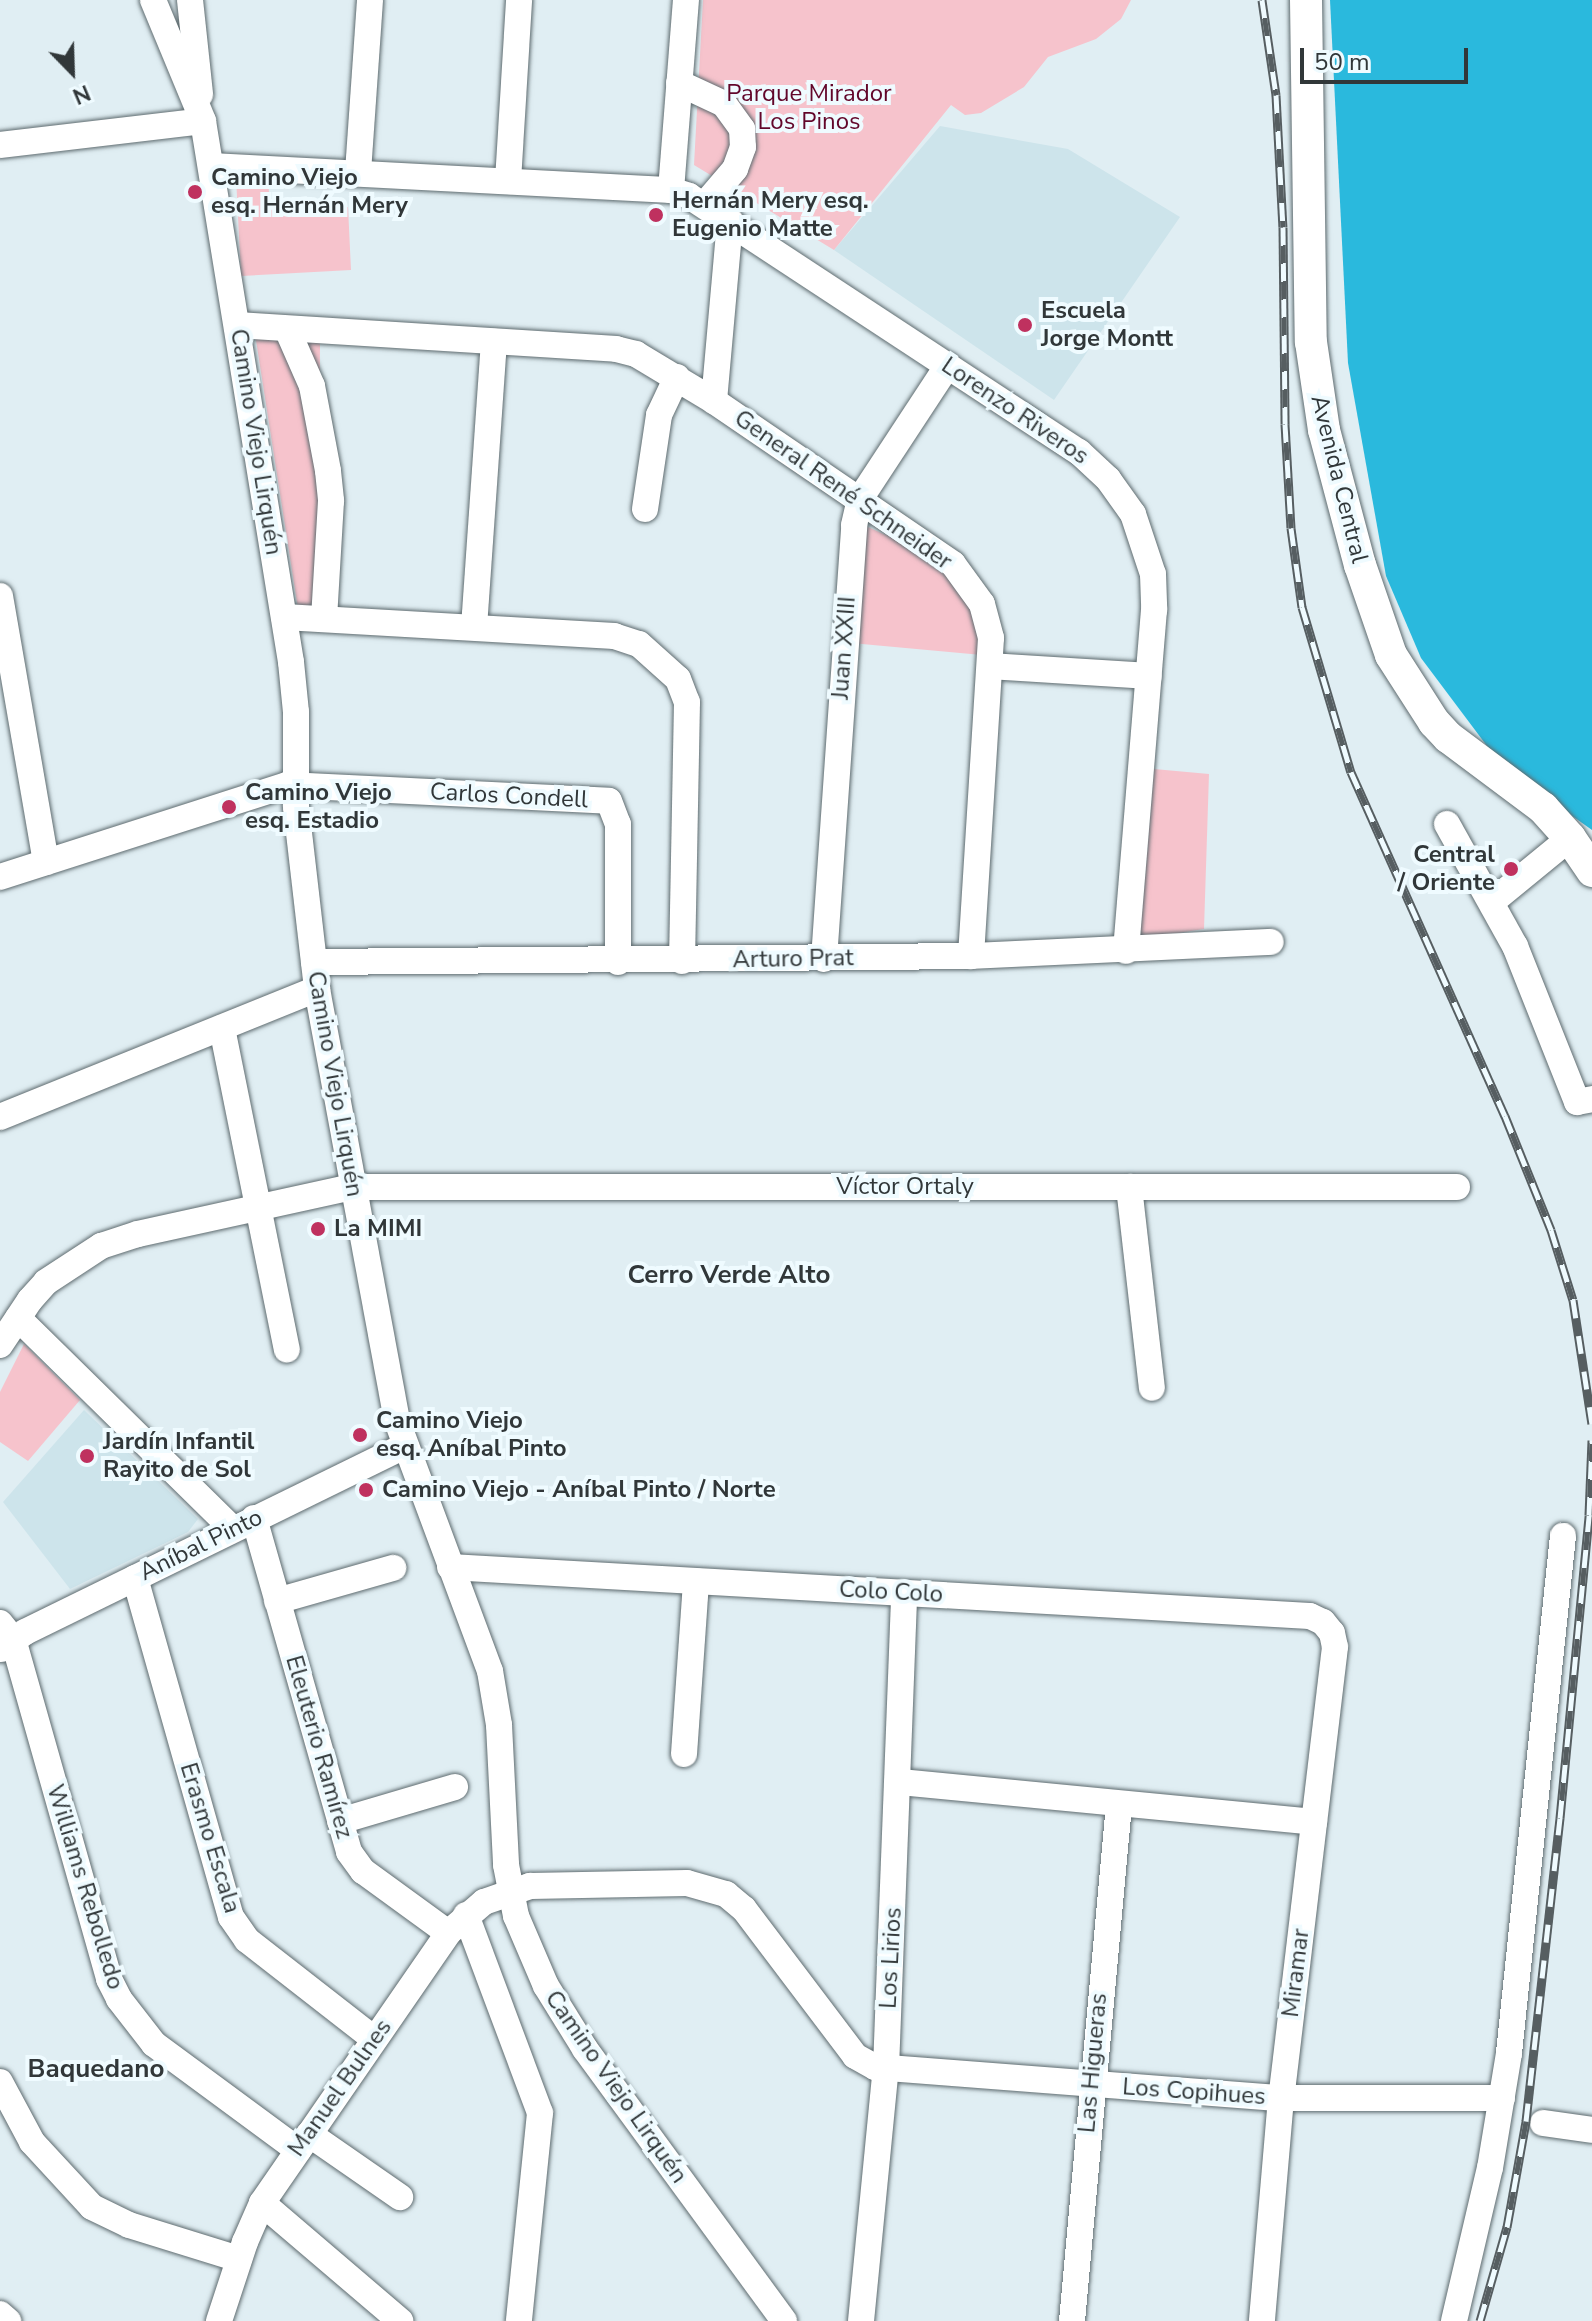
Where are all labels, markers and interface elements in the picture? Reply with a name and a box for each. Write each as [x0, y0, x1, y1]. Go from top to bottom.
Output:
north arrow [32, 32, 112, 112]
scale bar [1304, 32, 1472, 82]
text: 50 m [1314, 46, 1370, 78]
text: N [68, 77, 95, 111]
park label: Parque Mirador Los Pinos [726, 80, 892, 136]
place label: Camino Viejo esq. Hernán Mery [211, 164, 408, 220]
marker: Camino Viejo esq. Hernán Mery [186, 183, 204, 201]
place label: Hernán Mery esq. Eugenio Matte [672, 187, 869, 243]
marker: Hernán Mery esq. Eugenio Matte [647, 206, 665, 224]
place label: Escuela Jorge Montt [1041, 297, 1173, 353]
marker: Escuela Jorge Montt [1016, 316, 1034, 334]
street label: Camino Viejo Lirquén [224, 327, 288, 557]
street label: Lorenzo Riveros [936, 351, 1094, 471]
street label: Avenida Central [1304, 392, 1374, 566]
street label: General René Schneider [729, 404, 957, 576]
street label: Juan XXIII [826, 595, 862, 701]
street label: Carlos Condell [429, 777, 589, 815]
place label: Camino Viejo esq. Estadio [245, 779, 392, 835]
marker: Camino Viejo esq. Estadio [220, 798, 238, 816]
place label: Central / Oriente [1397, 841, 1495, 897]
marker: Central / Oriente [1502, 860, 1520, 878]
street label: Arturo Prat [732, 944, 854, 974]
street label: Camino Viejo Lirquén [301, 969, 369, 1199]
street label: Víctor Ortaly [836, 1173, 974, 1201]
place label: La MIMI [334, 1215, 422, 1243]
marker: La MIMI [309, 1220, 327, 1238]
district label: Cerro Verde Alto [628, 1259, 830, 1291]
place label: Camino Viejo esq. Aníbal Pinto [376, 1407, 567, 1463]
marker: Camino Viejo esq. Aníbal Pinto [351, 1426, 369, 1444]
place label: Jardín Infantil Rayito de Sol [103, 1428, 254, 1484]
marker: Jardín Infantil Rayito de Sol [78, 1447, 96, 1465]
place label: Camino Viejo - Aníbal Pinto / Norte [382, 1476, 776, 1504]
marker: Camino Viejo - Aníbal Pinto / Norte [357, 1481, 375, 1499]
street label: Aníbal Pinto [135, 1503, 267, 1587]
street label: Colo Colo [838, 1575, 944, 1609]
street label: Eleuterio Ramírez [279, 1652, 359, 1842]
street label: Erasmo Escala [173, 1759, 247, 1917]
street label: Williams Rebolledo [40, 1781, 130, 1993]
street label: Los Lirios [874, 1907, 908, 2009]
street label: Miramar [1276, 1927, 1316, 2019]
street label: Camino Viejo Lirquén [539, 1985, 693, 2189]
street label: Las Higueras [1073, 1992, 1113, 2134]
street label: Manuel Bulnes [282, 2014, 398, 2162]
district label: Baquedano [28, 2053, 164, 2085]
street label: Los Copihues [1121, 2073, 1267, 2111]

